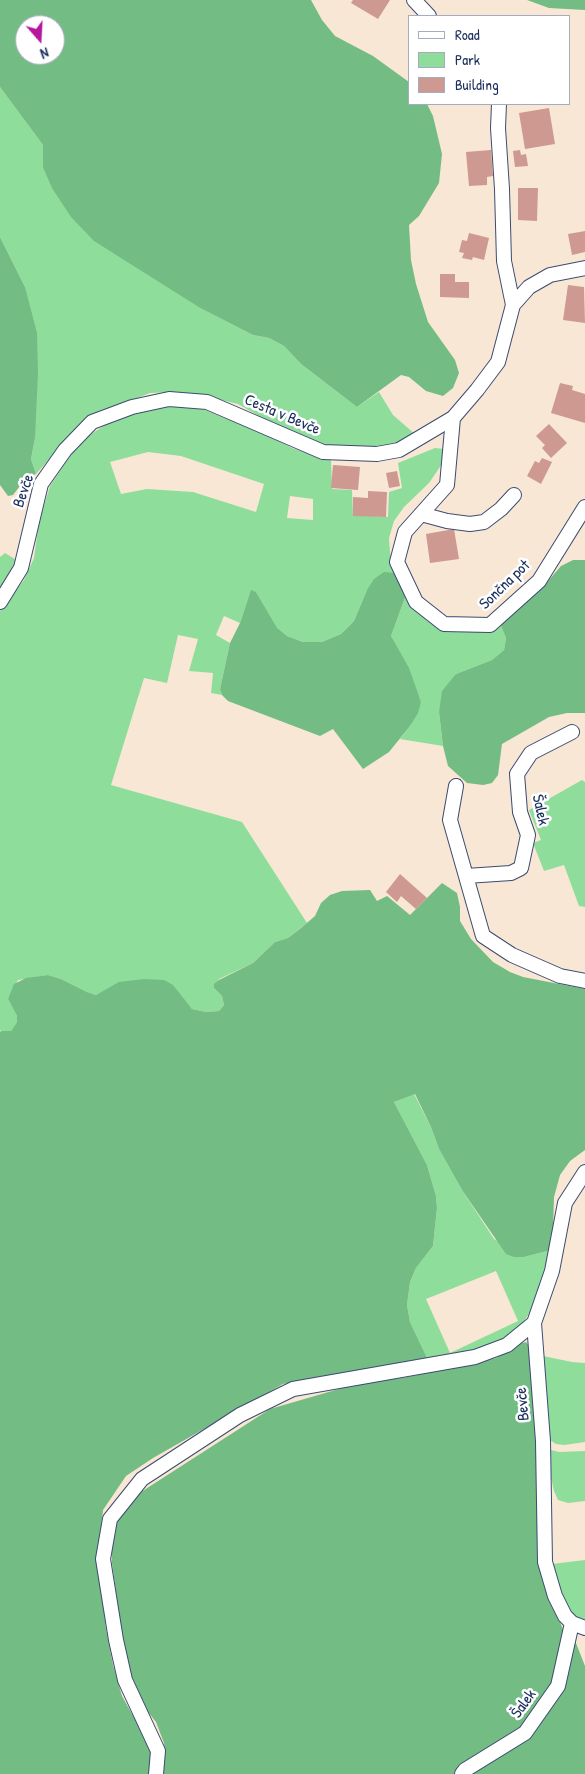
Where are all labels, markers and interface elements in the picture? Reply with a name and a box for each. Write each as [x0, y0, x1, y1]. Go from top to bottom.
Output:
north arrow [15, 15, 65, 65]
legend [408, 15, 570, 105]
text: Road [455, 24, 480, 45]
text: N [38, 44, 51, 64]
text: Park [455, 49, 480, 70]
text: Building [455, 74, 499, 95]
street label: Cesta v Bevče [241, 390, 323, 440]
street label: Bevče [9, 472, 39, 510]
street label: Sončna pot [476, 556, 534, 614]
street label: Šalek [527, 793, 553, 827]
street label: Bevče [512, 1386, 534, 1422]
street label: Šalek [507, 1686, 541, 1722]

